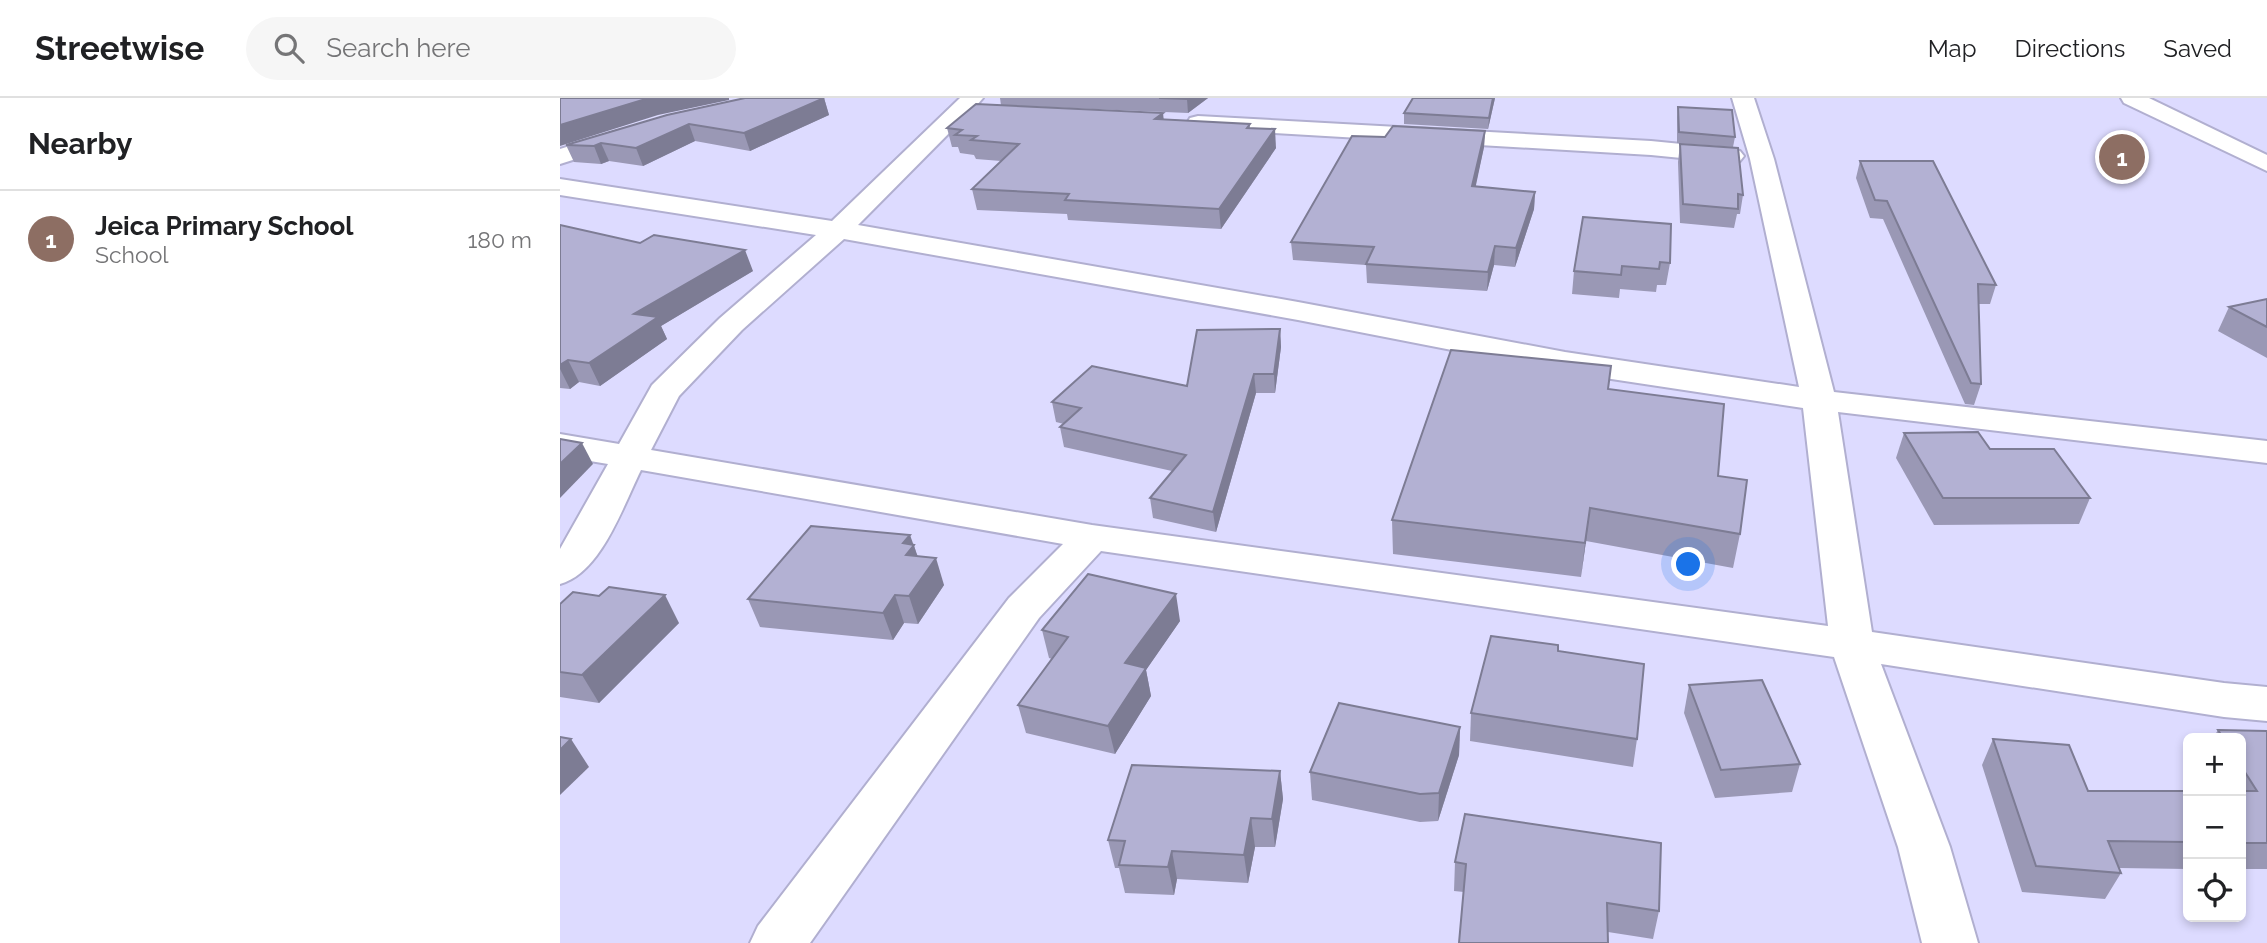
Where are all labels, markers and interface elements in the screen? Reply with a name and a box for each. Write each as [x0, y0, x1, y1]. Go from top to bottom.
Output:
search box [246, 17, 736, 80]
text: Streetwise [35, 29, 204, 68]
icon: search [270, 29, 308, 67]
text: Search here [326, 33, 471, 63]
text: Map [1928, 34, 1977, 63]
text: Directions [2015, 34, 2125, 63]
text: Saved [2163, 34, 2232, 63]
text: Nearby [28, 126, 132, 161]
pin: 1 [2099, 131, 2145, 183]
text: Jeica Primary School [95, 211, 354, 241]
text: 1 [45, 226, 57, 253]
text: 180 m [467, 226, 532, 253]
text: School [95, 241, 169, 268]
your location [1671, 547, 1705, 581]
map controls [2183, 733, 2246, 922]
button: + [2183, 733, 2246, 796]
button: − [2183, 796, 2246, 859]
button: locate [2183, 859, 2246, 922]

